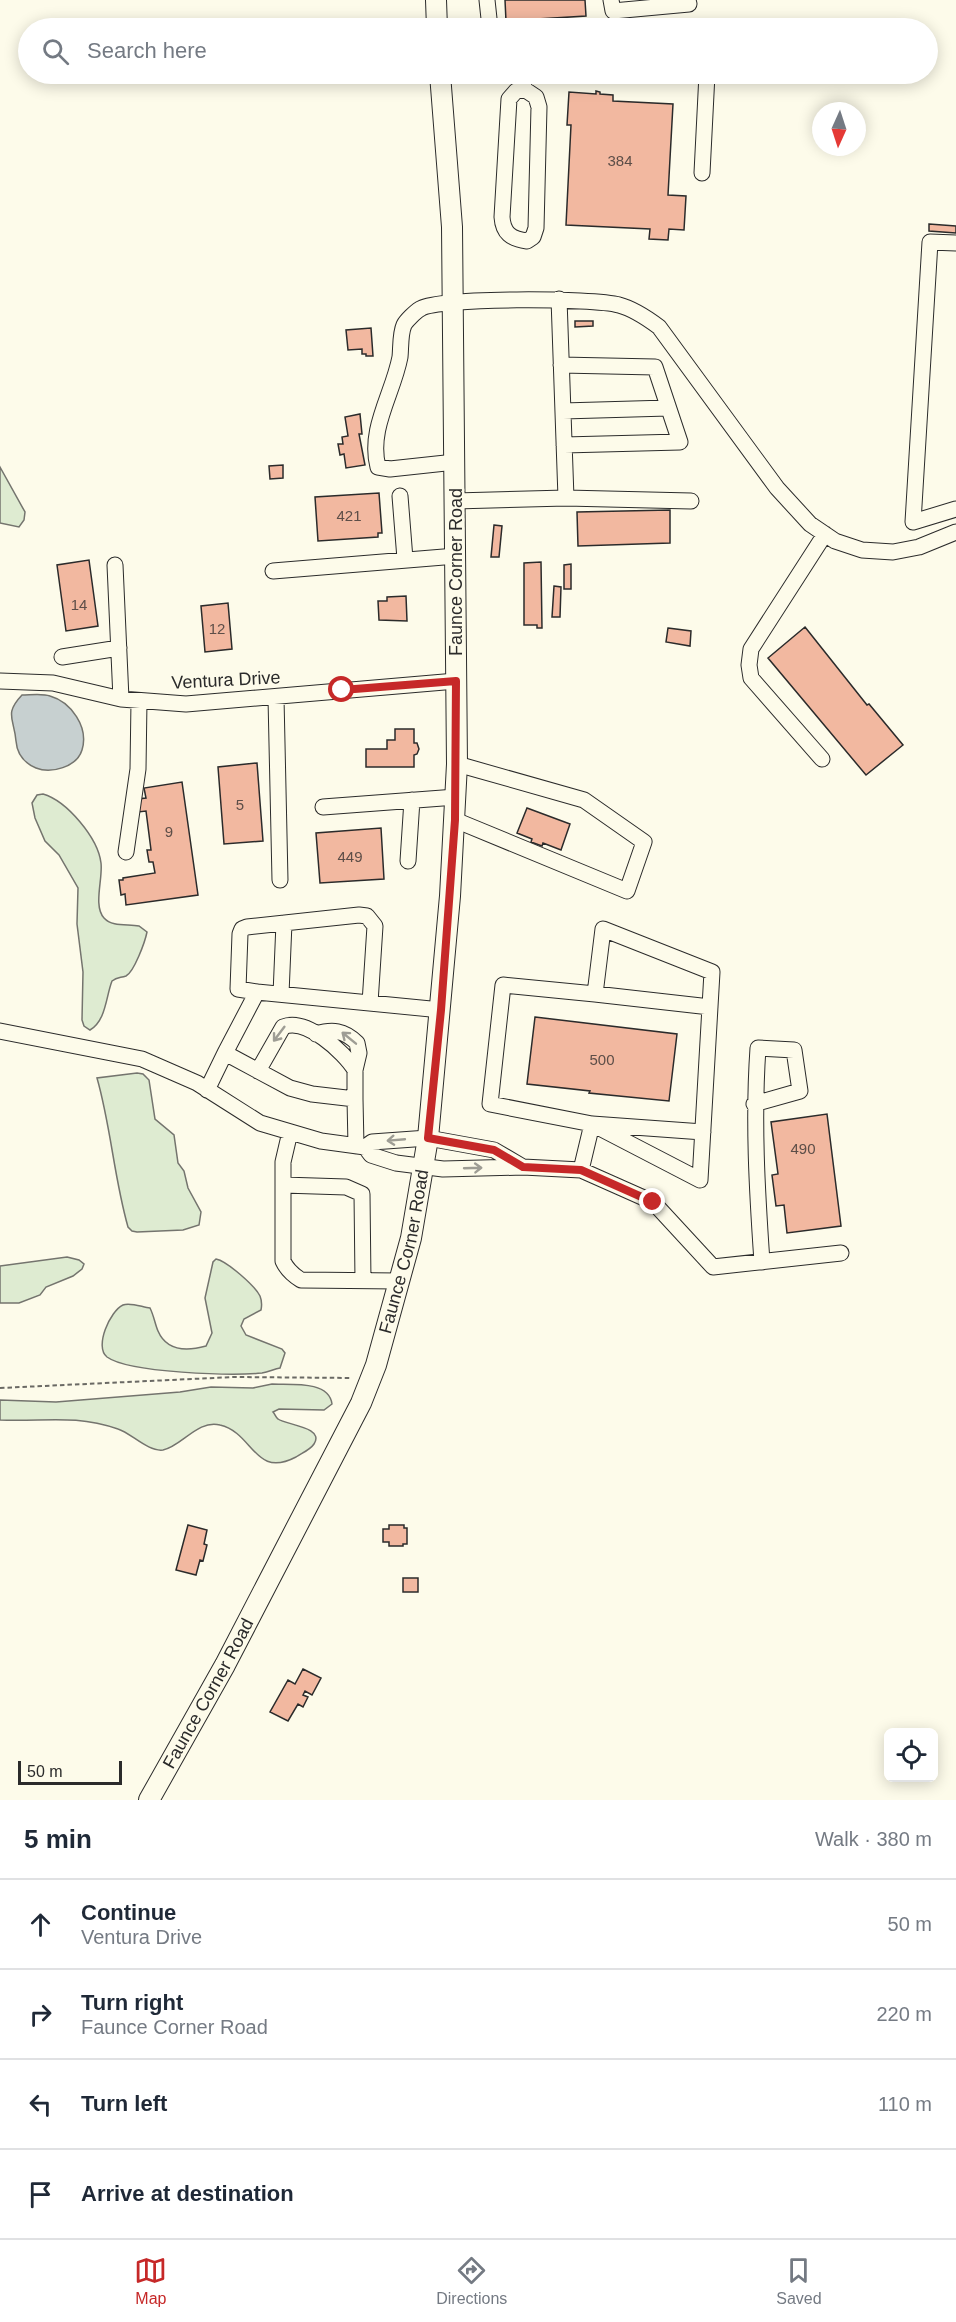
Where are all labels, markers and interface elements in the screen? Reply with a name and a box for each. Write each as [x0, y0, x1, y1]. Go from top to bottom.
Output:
search box [18, 18, 938, 84]
icon: search [39, 35, 72, 68]
text: Search here [87, 38, 207, 63]
north arrow [812, 102, 866, 156]
house number: 384 [607, 152, 633, 169]
street label: Faunce Corner Road [446, 488, 466, 656]
house number: 421 [336, 507, 362, 524]
house number: 14 [71, 596, 87, 613]
house number: 12 [209, 620, 225, 637]
street label: Ventura Drive [171, 667, 281, 693]
route start [328, 676, 354, 702]
house number: 5 [236, 796, 244, 813]
house number: 9 [165, 823, 173, 840]
house number: 449 [337, 848, 363, 865]
one-way arrow [273, 1026, 285, 1042]
one-way arrow [341, 1032, 357, 1045]
house number: 500 [589, 1051, 615, 1068]
one-way arrow [386, 1135, 406, 1146]
house number: 490 [790, 1140, 816, 1157]
one-way arrow [463, 1162, 483, 1174]
street label: Faunce Corner Road [375, 1168, 432, 1336]
route end [639, 1188, 665, 1214]
street label: Faunce Corner Road [159, 1615, 257, 1772]
map controls [884, 1728, 938, 1782]
button: locate [884, 1728, 938, 1782]
scale bar [18, 1758, 122, 1786]
text: 50 m [27, 1763, 63, 1780]
text: 5 min [24, 1824, 92, 1854]
text: Walk · 380 m [815, 1828, 932, 1850]
text: Continue [81, 1900, 176, 1925]
icon: ahead [24, 1908, 57, 1941]
text: 50 m [888, 1913, 932, 1935]
text: Ventura Drive [81, 1926, 202, 1948]
text: Turn right [81, 1990, 183, 2015]
icon: right [24, 1998, 57, 2031]
text: 220 m [876, 2003, 932, 2025]
text: Faunce Corner Road [81, 2016, 268, 2038]
icon: left [24, 2088, 57, 2121]
text: Turn left [81, 2091, 167, 2116]
text: 110 m [878, 2093, 932, 2115]
icon: arrive [24, 2178, 57, 2211]
text: Arrive at destination [81, 2181, 294, 2206]
tab: Map [134, 2254, 167, 2308]
tab: Directions [436, 2254, 507, 2308]
tab: Saved [776, 2254, 822, 2308]

